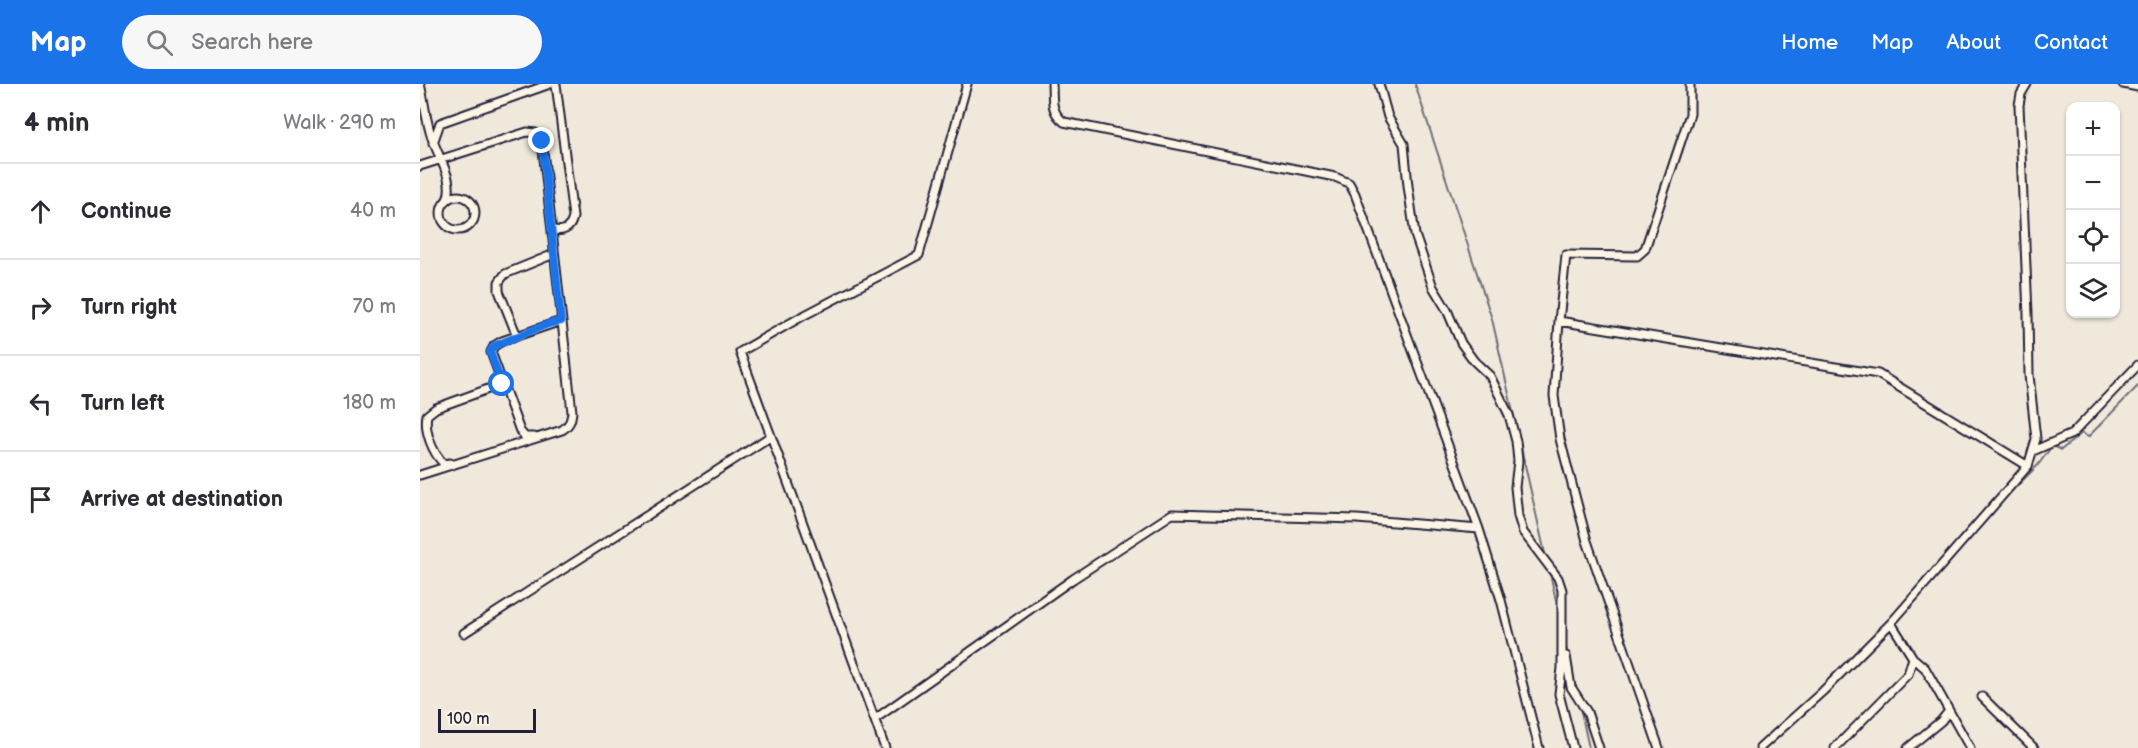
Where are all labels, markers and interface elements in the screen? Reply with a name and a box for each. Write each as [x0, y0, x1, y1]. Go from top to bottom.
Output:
search box [122, 15, 542, 69]
text: Map [30, 26, 86, 59]
icon: search [143, 26, 176, 59]
text: Search here [191, 29, 313, 56]
text: Home [1781, 30, 1838, 55]
text: Map [1871, 30, 1913, 55]
text: About [1946, 30, 2001, 55]
text: Contact [2034, 30, 2108, 55]
map controls [2066, 102, 2120, 318]
button: + [2066, 102, 2120, 156]
text: 4 min [24, 108, 89, 139]
text: Walk · 290 m [283, 111, 396, 135]
route end [528, 127, 554, 153]
button: − [2066, 156, 2120, 210]
icon: ahead [24, 195, 57, 228]
text: Continue [81, 198, 171, 225]
text: 40 m [350, 199, 396, 223]
button: locate [2066, 210, 2120, 264]
button: layers [2066, 264, 2120, 318]
icon: right [24, 291, 57, 324]
text: Turn right [81, 294, 177, 321]
text: 70 m [352, 295, 396, 319]
route start [488, 370, 514, 396]
icon: left [24, 387, 57, 420]
text: Turn left [81, 390, 165, 417]
text: 180 m [343, 391, 396, 415]
icon: arrive [24, 483, 57, 516]
text: Arrive at destination [81, 486, 283, 513]
scale bar [438, 706, 536, 734]
text: 100 m [447, 710, 490, 729]

